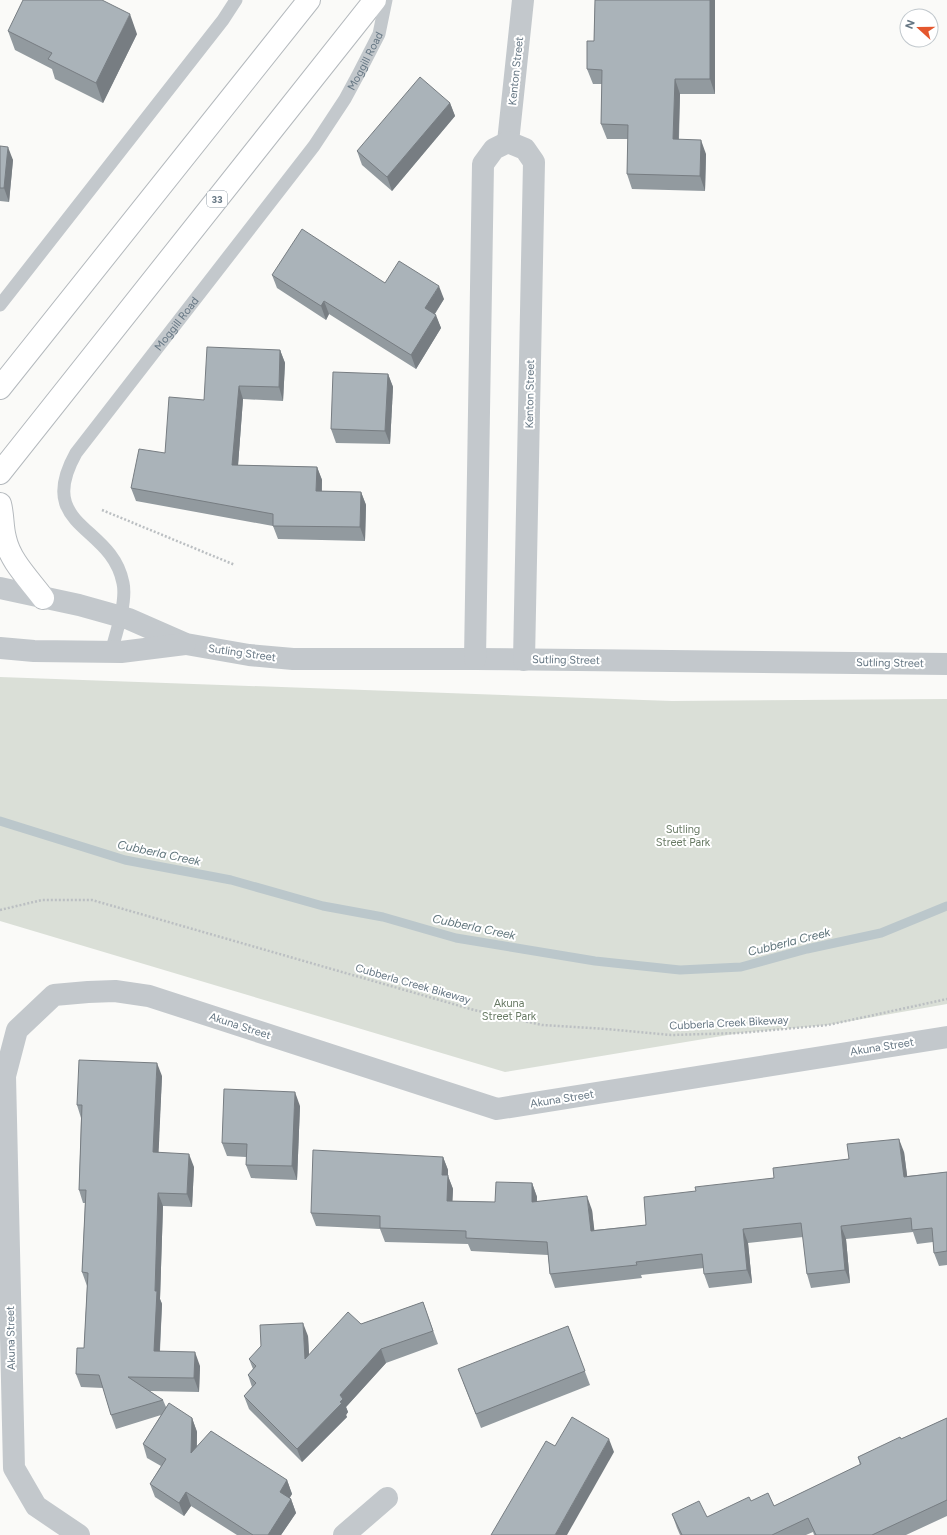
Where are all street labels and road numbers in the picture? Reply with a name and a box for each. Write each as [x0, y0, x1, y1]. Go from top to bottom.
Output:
street label: Moggill Road [344, 30, 386, 93]
street label: Kenton Street [506, 36, 526, 106]
road number: 33 [207, 191, 227, 207]
street label: Moggill Road [152, 294, 201, 353]
street label: Kenton Street [523, 359, 537, 429]
street label: Sutling Street [207, 642, 277, 664]
street label: Sutling Street [532, 653, 600, 667]
street label: Sutling Street [856, 656, 924, 670]
street label: Cubberla Creek Bikeway [354, 961, 472, 1007]
street label: Akuna Street [207, 1010, 273, 1042]
street label: Cubberla Creek Bikeway [669, 1013, 789, 1033]
street label: Akuna Street [849, 1036, 915, 1058]
street label: Akuna Street [529, 1088, 595, 1110]
street label: Akuna Street [4, 1306, 18, 1370]

